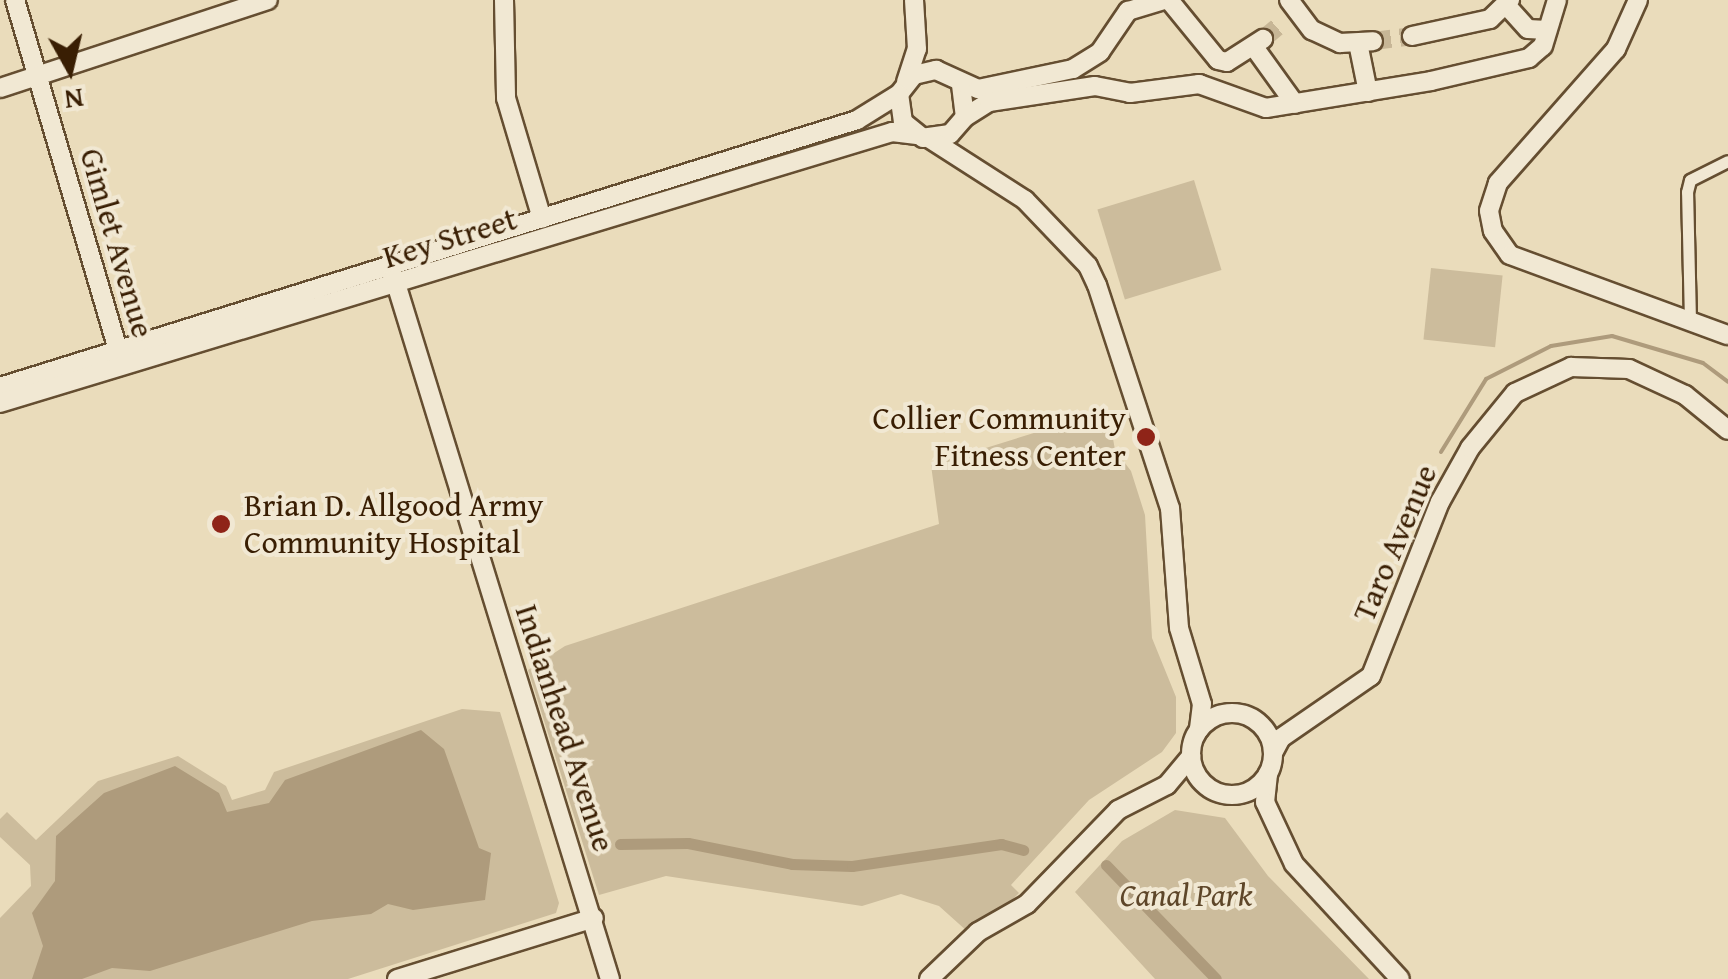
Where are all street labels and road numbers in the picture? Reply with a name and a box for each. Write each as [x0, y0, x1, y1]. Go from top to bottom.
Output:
street label: Gimlet Avenue [72, 144, 162, 342]
street label: Key Street [378, 199, 522, 277]
street label: Taro Avenue [1345, 459, 1445, 627]
street label: Indianhead Avenue [507, 600, 623, 856]

